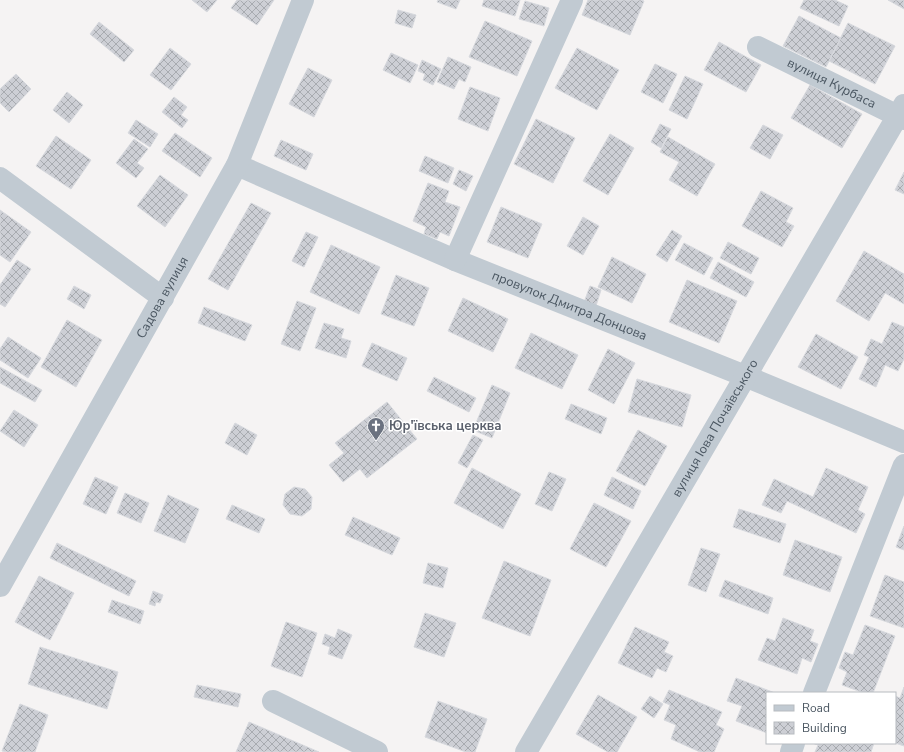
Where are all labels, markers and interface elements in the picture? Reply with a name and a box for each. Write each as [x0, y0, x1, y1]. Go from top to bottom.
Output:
street label: вулиця Курбаса [784, 54, 879, 113]
street label: Садова вулиця [132, 253, 193, 342]
street label: провулок Дмитра Донцова [489, 267, 650, 345]
street label: вулиця Іова Почаївського [668, 356, 763, 501]
church icon: Юр'ївська церква [366, 416, 386, 441]
place label: Юр'ївська церква [389, 417, 501, 435]
legend [766, 692, 896, 744]
text: Road [802, 700, 830, 716]
text: Building [802, 720, 847, 736]

